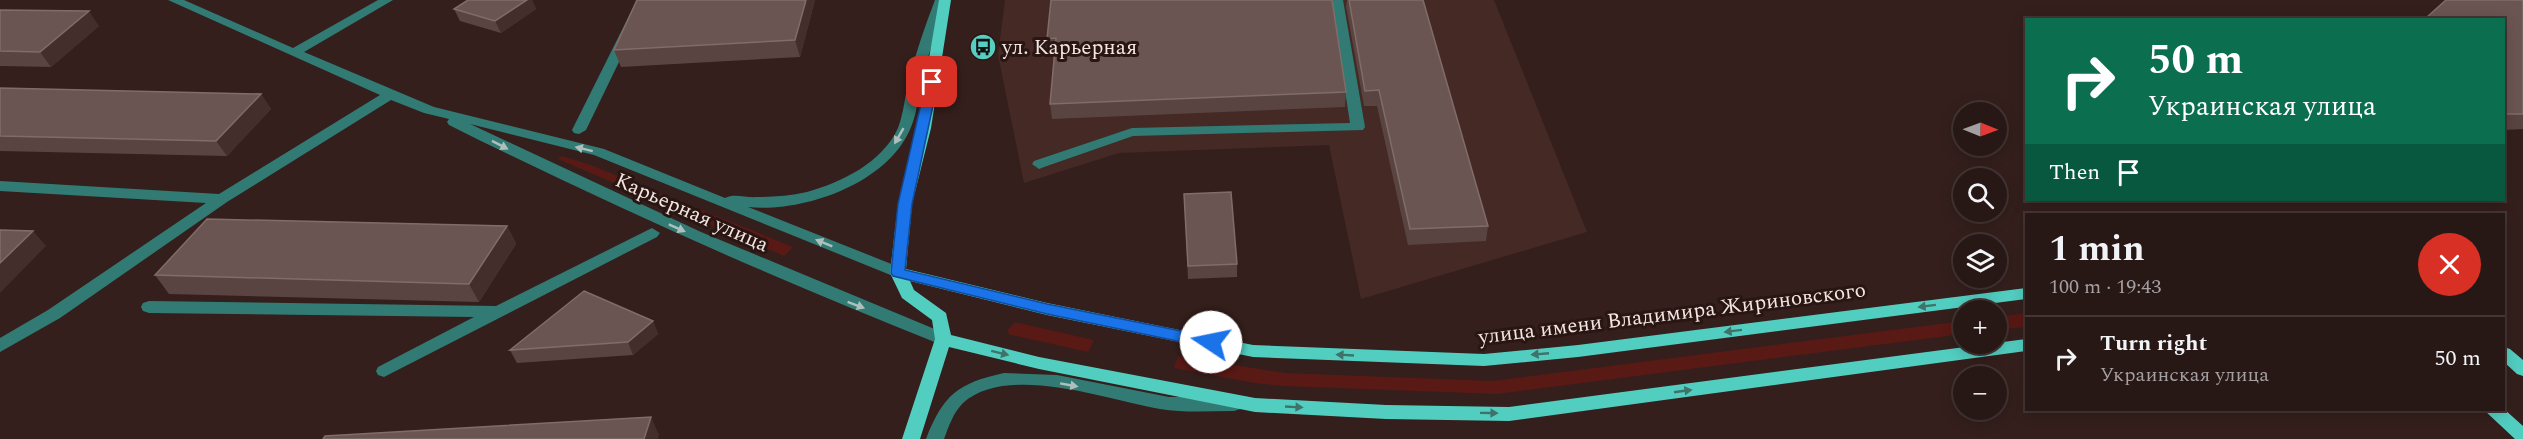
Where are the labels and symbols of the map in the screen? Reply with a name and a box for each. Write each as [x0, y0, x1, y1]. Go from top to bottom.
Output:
bus stop icon: ул. Карьерная [968, 32, 998, 62]
place label: ул. Карьерная [1001, 32, 1137, 64]
pin [906, 56, 957, 107]
north arrow [1953, 102, 2007, 156]
one-way arrow [894, 128, 905, 144]
one-way arrow [492, 141, 509, 150]
one-way arrow [575, 143, 593, 153]
street label: Карьерная улица [610, 165, 774, 261]
one-way arrow [668, 224, 685, 233]
one-way arrow [815, 238, 833, 247]
street label: улица имени Владимира Жириновского [1476, 274, 1868, 354]
one-way arrow [847, 301, 865, 310]
one-way arrow [1917, 301, 1936, 311]
position arrow [1179, 310, 1243, 374]
one-way arrow [1724, 326, 1743, 336]
one-way arrow [991, 349, 1009, 358]
one-way arrow [1530, 350, 1549, 359]
one-way arrow [1336, 351, 1355, 360]
one-way arrow [1060, 381, 1079, 390]
one-way arrow [1673, 386, 1692, 395]
one-way arrow [1285, 402, 1304, 411]
one-way arrow [1480, 408, 1499, 418]

